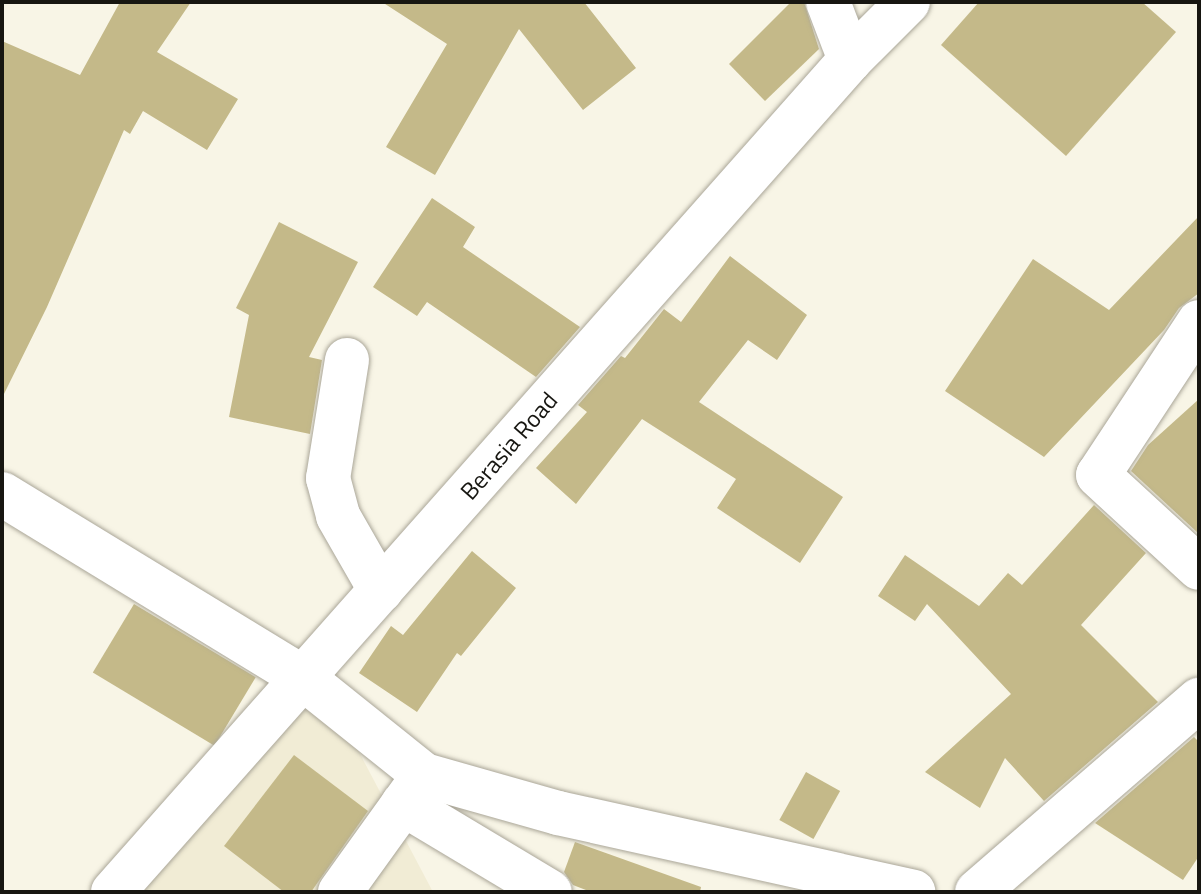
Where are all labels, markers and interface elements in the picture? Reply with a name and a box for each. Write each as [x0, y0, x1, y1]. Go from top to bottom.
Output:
street label: Berasia Road [455, 386, 563, 506]

